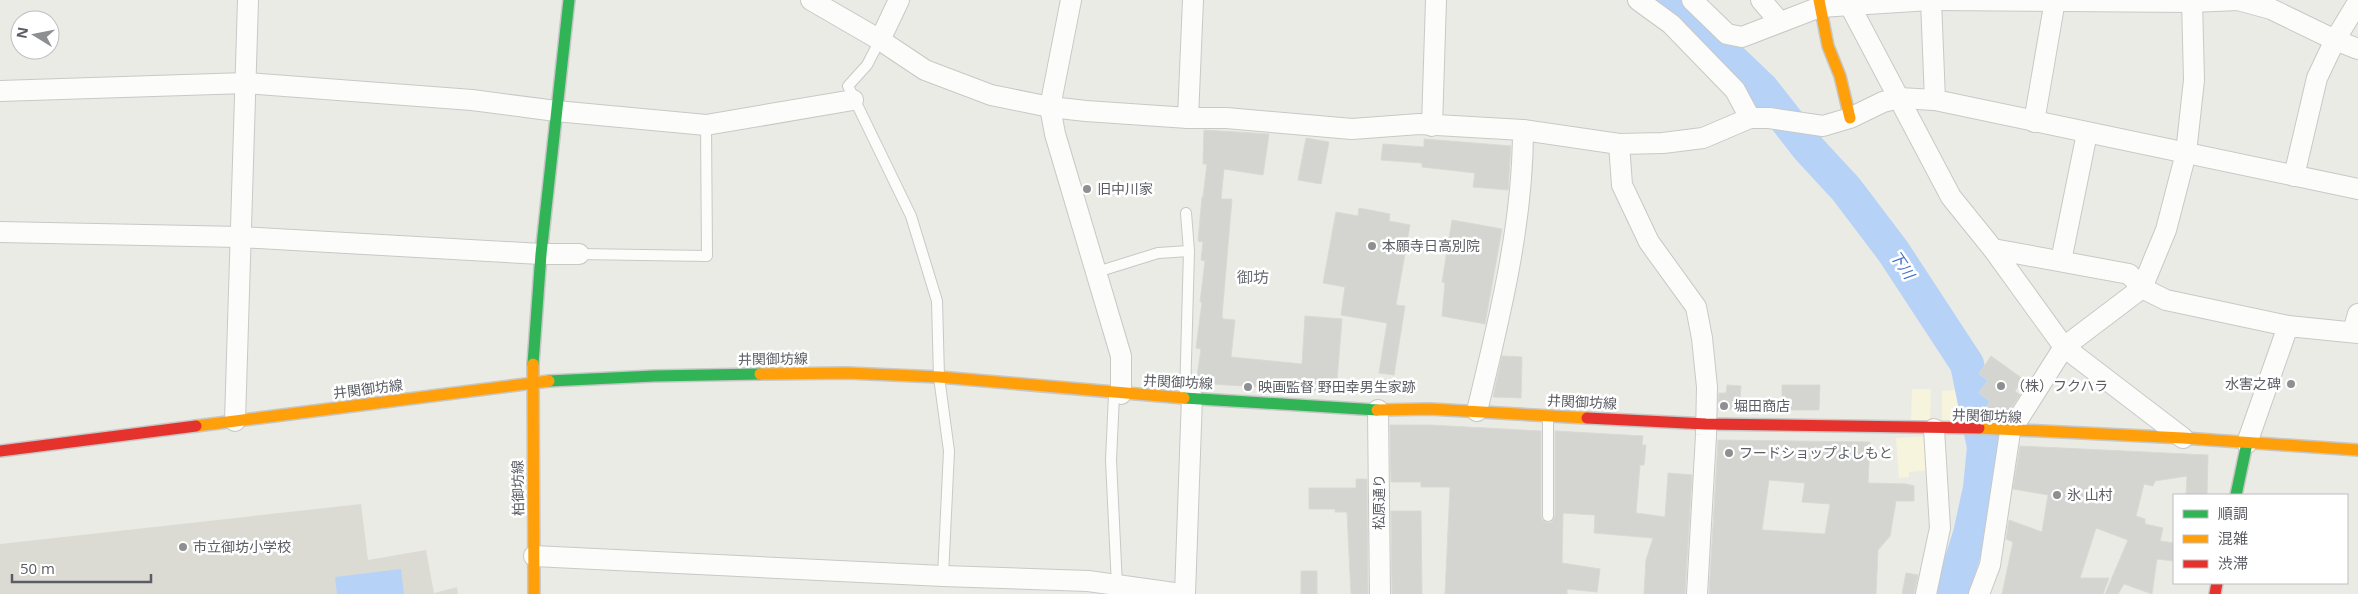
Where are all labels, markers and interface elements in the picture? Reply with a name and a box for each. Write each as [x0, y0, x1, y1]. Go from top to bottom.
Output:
north arrow [10, 10, 60, 60]
text: N [11, 25, 32, 40]
place label: 旧中川家 [1097, 179, 1153, 198]
marker: 旧中川家 [1081, 183, 1093, 195]
place label: 本願寺日高別院 [1382, 236, 1480, 255]
marker: 本願寺日高別院 [1366, 240, 1378, 252]
water label: 下川 [1886, 246, 1921, 284]
district label: 御坊 [1237, 266, 1269, 288]
street label: 井関御坊線 [738, 348, 808, 369]
street label: 井関御坊線 [1143, 370, 1213, 393]
place label: 水害之碑 [2225, 374, 2281, 393]
street label: 井関御坊線 [332, 375, 404, 402]
place label: （株）フクハラ [2011, 376, 2108, 395]
place label: 映画監督 野田幸男生家跡 [1258, 377, 1416, 396]
marker: 水害之碑 [2285, 378, 2297, 390]
marker: （株）フクハラ [1995, 380, 2007, 392]
marker: 映画監督 野田幸男生家跡 [1242, 381, 1254, 393]
street label: 井関御坊線 [1547, 390, 1617, 413]
place label: 堀田商店 [1734, 396, 1790, 415]
marker: 堀田商店 [1718, 400, 1730, 412]
street label: 井関御坊線 [1952, 405, 2022, 426]
place label: フードショップよしもと [1739, 443, 1893, 462]
marker: フードショップよしもと [1723, 447, 1735, 459]
street label: 柏御坊線 [508, 460, 527, 516]
street label: 松原通り [1369, 474, 1388, 530]
place label: 氷 山村 [2067, 485, 2113, 504]
marker: 氷 山村 [2051, 489, 2063, 501]
legend [2173, 494, 2348, 584]
text: 順調 [2218, 503, 2248, 523]
text: 混雑 [2218, 528, 2248, 548]
place label: 市立御坊小学校 [193, 537, 291, 556]
marker: 市立御坊小学校 [177, 541, 189, 553]
scale bar [12, 552, 151, 584]
text: 渋滞 [2218, 553, 2248, 573]
text: 50 m [20, 558, 55, 578]

